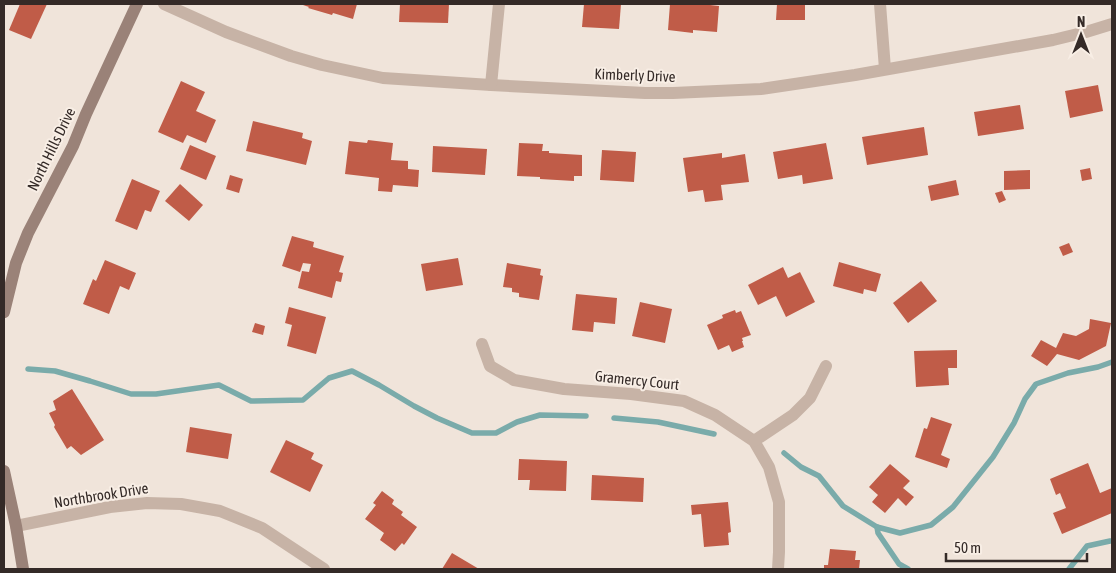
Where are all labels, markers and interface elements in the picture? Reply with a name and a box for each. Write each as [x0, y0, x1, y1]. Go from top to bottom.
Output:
north arrow [1056, 10, 1106, 60]
text: N [1077, 14, 1085, 30]
street label: Kimberly Drive [594, 65, 676, 85]
street label: North Hills Drive [24, 104, 79, 193]
street label: Gramercy Court [594, 367, 680, 393]
street label: Northbrook Drive [53, 479, 150, 511]
scale bar [946, 530, 1087, 562]
text: 50 m [954, 539, 981, 556]

